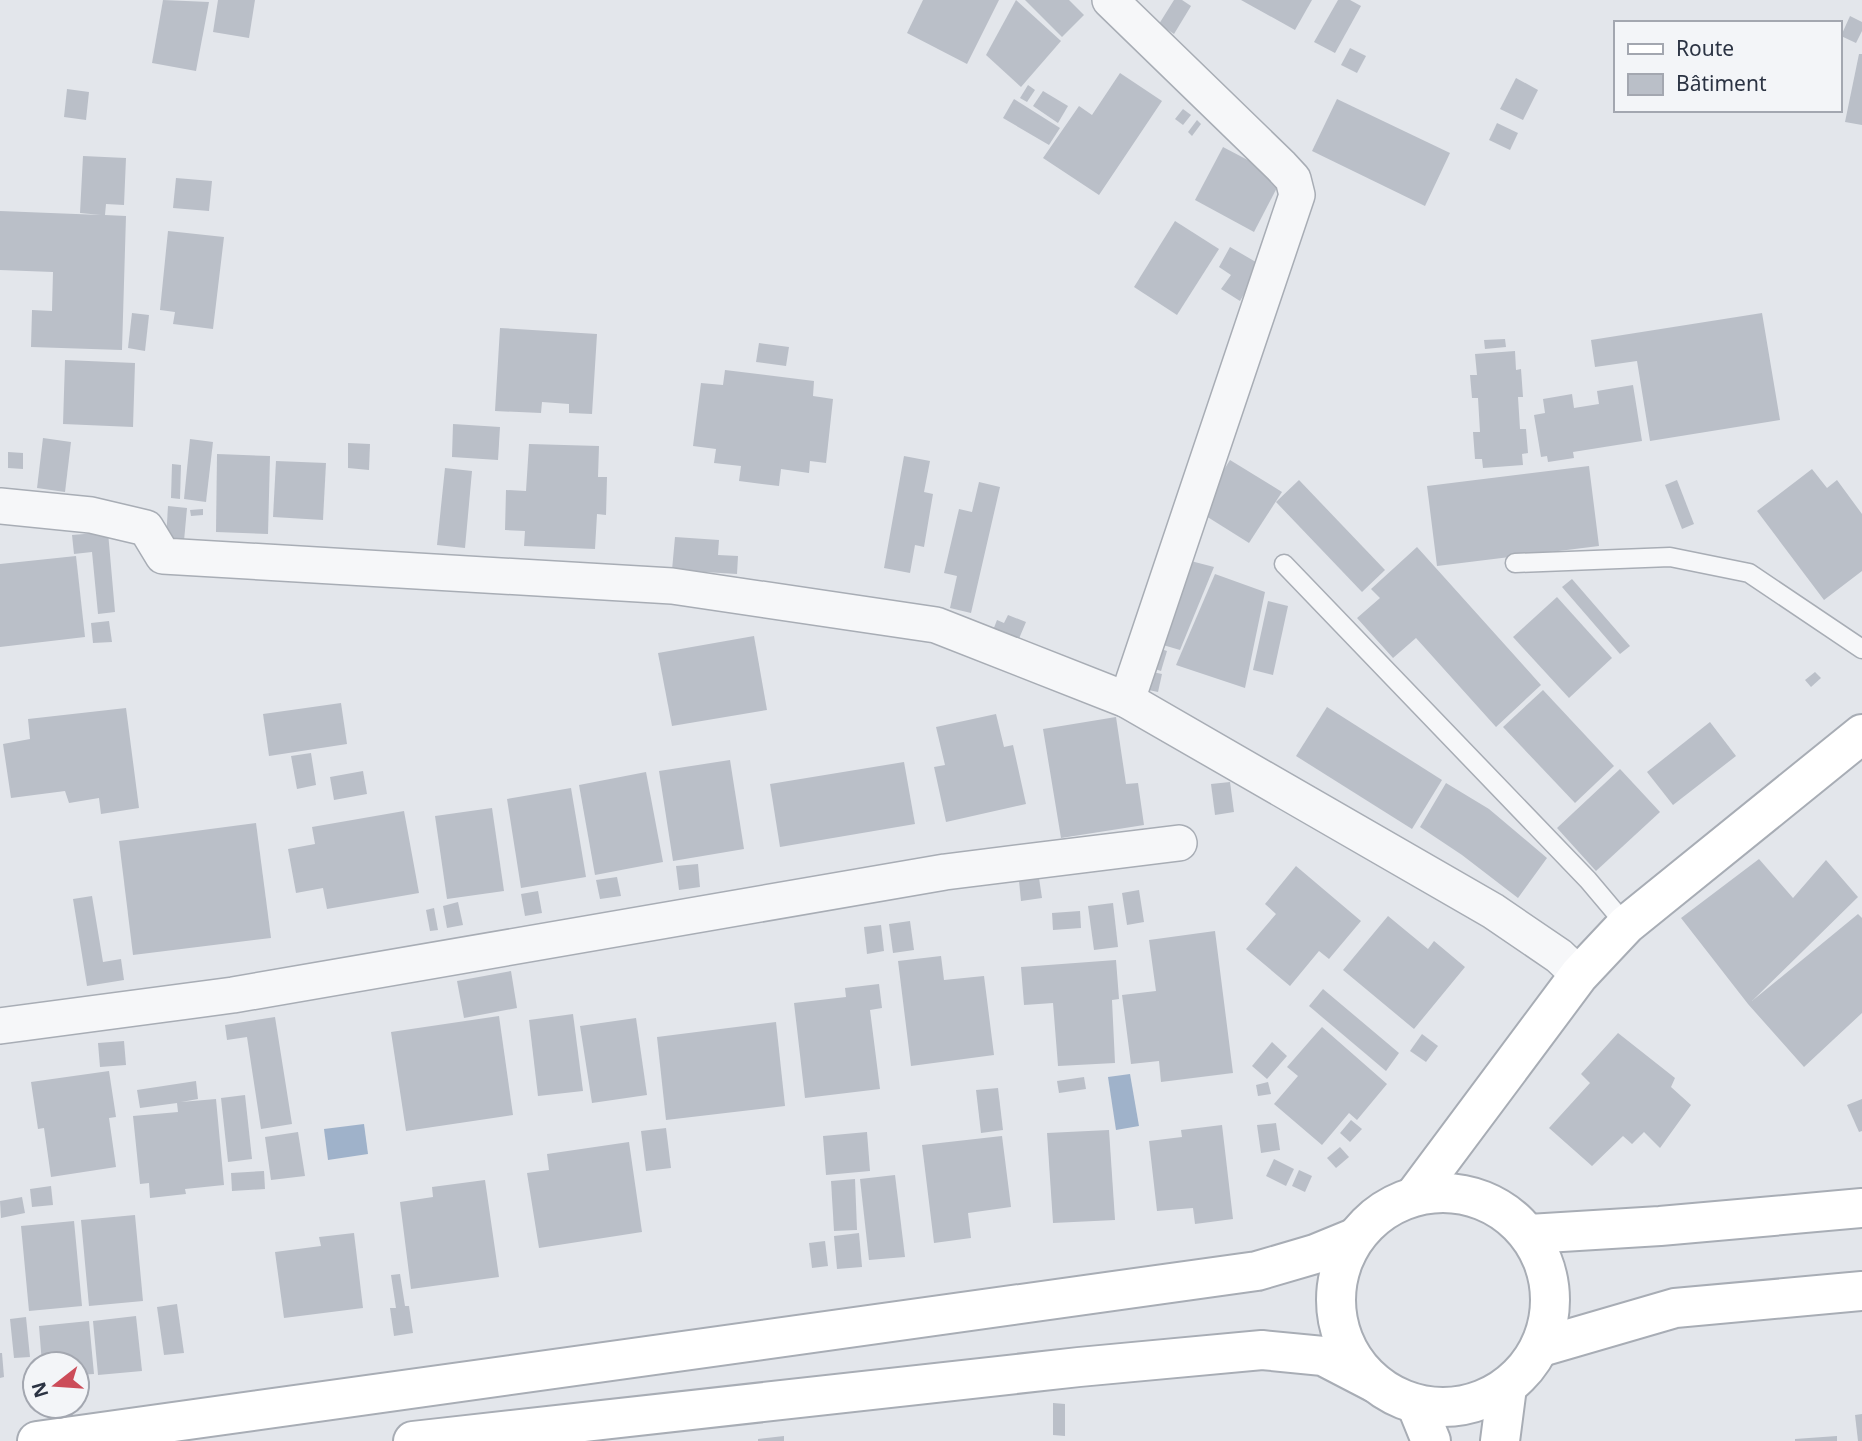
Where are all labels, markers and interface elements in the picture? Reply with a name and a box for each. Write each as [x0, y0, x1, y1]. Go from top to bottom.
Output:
legend [1614, 21, 1841, 112]
text: Route [1676, 34, 1734, 62]
text: Bâtiment [1676, 69, 1767, 97]
north arrow [21, 1350, 91, 1420]
text: N [25, 1379, 54, 1401]

